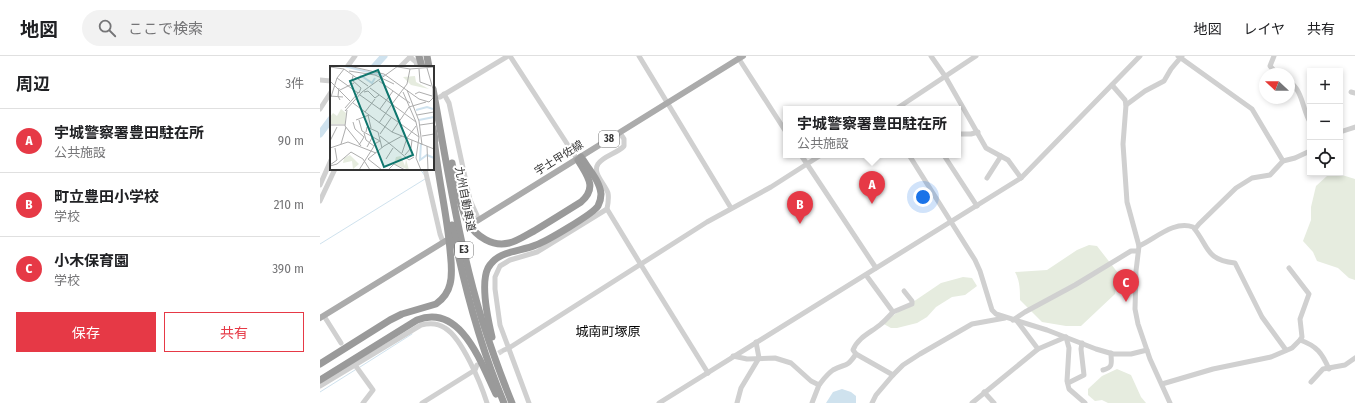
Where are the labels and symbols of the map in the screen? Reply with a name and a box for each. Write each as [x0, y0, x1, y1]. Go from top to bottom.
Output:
inset map [330, 66, 434, 170]
north arrow [1259, 68, 1295, 104]
road number: 38 [599, 131, 619, 147]
street label: 宇土甲佐線 [532, 138, 586, 178]
street label: 九州自動車道 [452, 165, 478, 233]
pin: A [859, 171, 885, 204]
your location [913, 187, 933, 207]
pin: B [787, 191, 813, 224]
road number: E3 [455, 242, 473, 258]
pin: C [1113, 269, 1139, 302]
district label: 城南町塚原 [575, 324, 641, 339]

